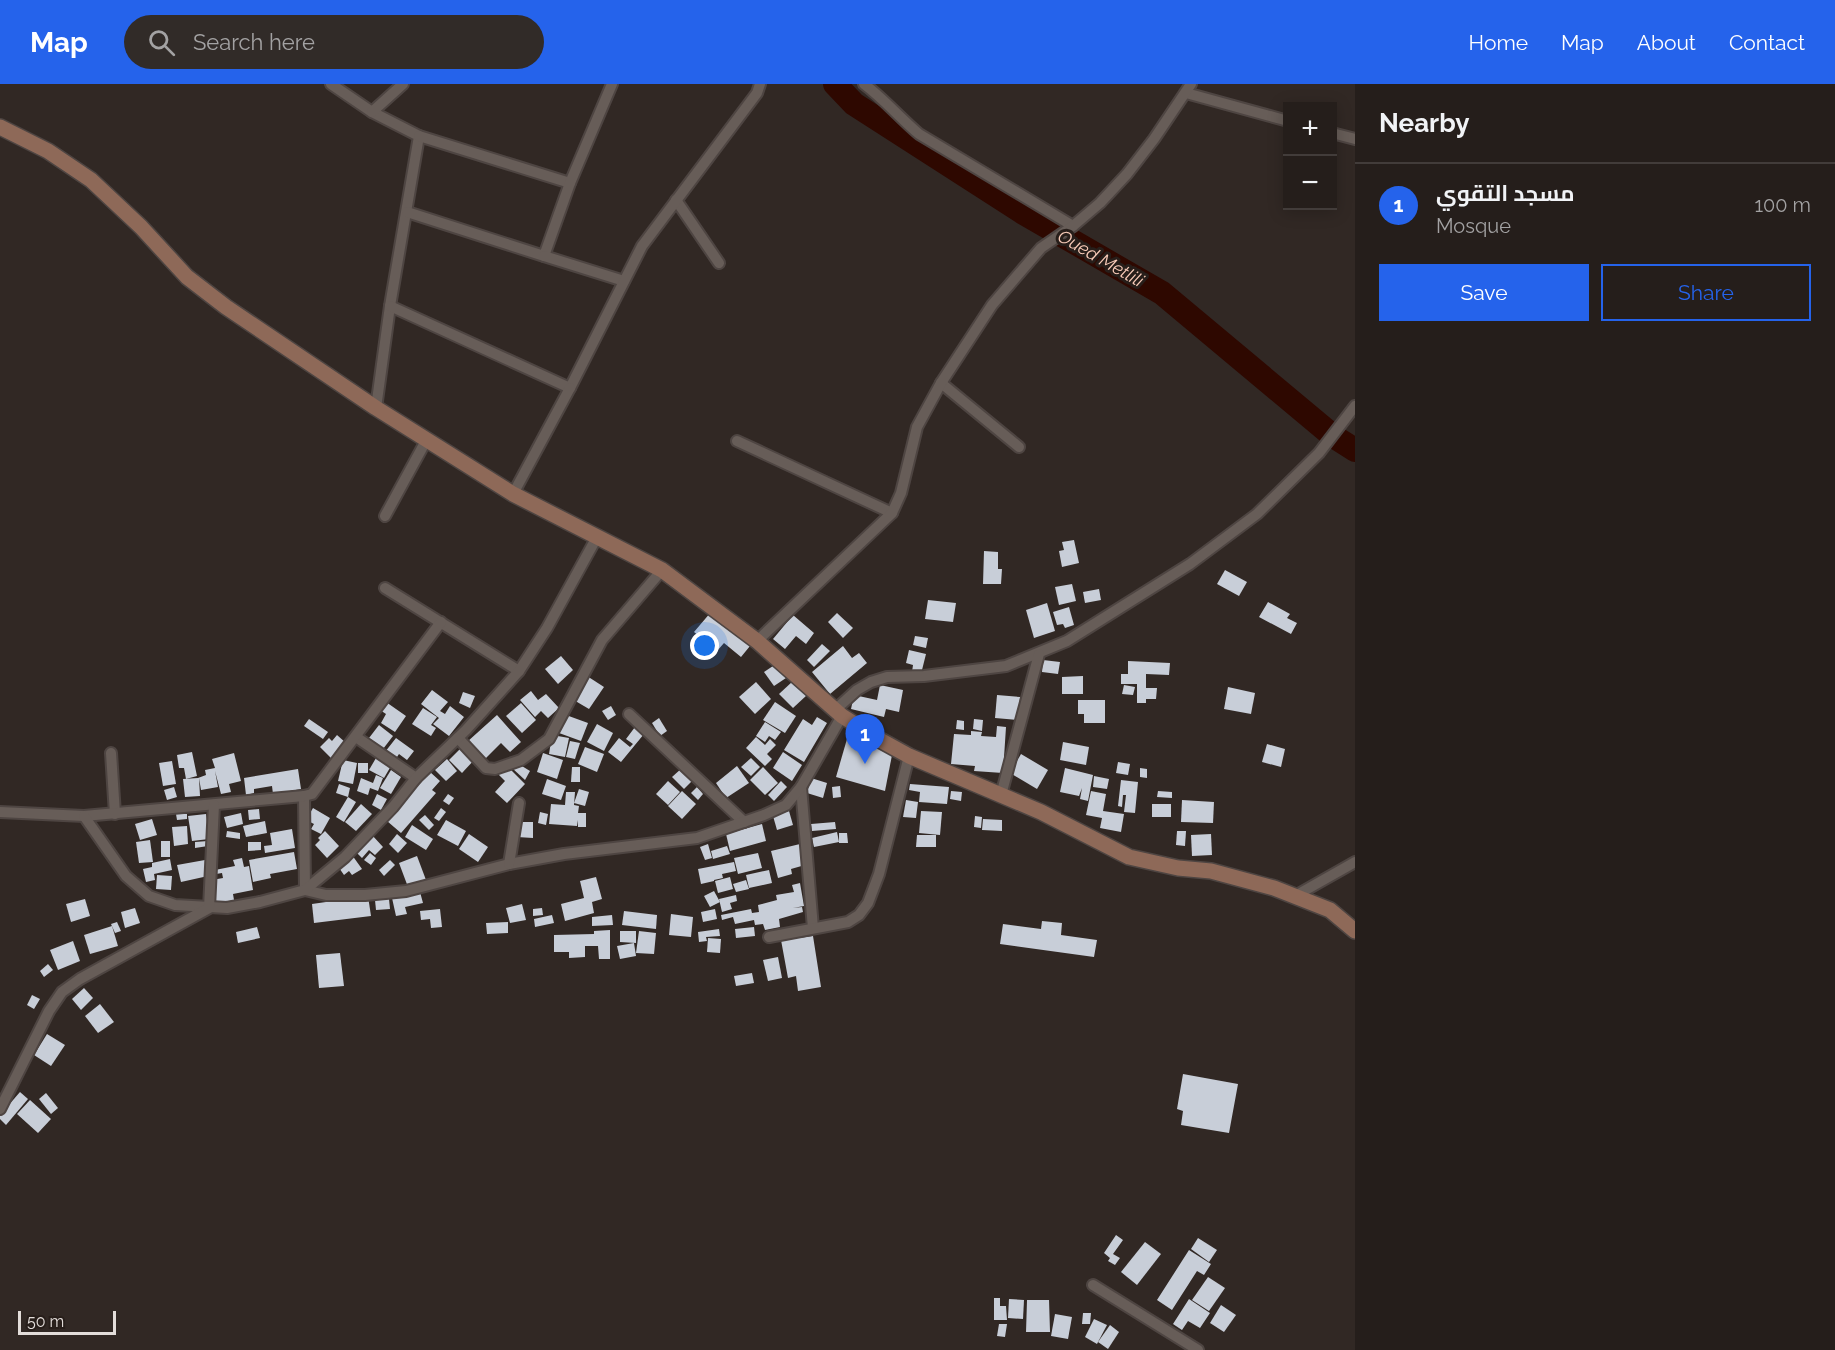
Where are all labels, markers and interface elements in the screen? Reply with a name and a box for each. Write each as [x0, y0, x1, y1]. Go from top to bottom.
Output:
search box [124, 15, 544, 69]
text: Map [30, 26, 88, 59]
icon: search [145, 26, 178, 59]
text: Search here [193, 29, 315, 55]
text: Home [1469, 30, 1528, 55]
text: Map [1561, 30, 1604, 55]
text: About [1637, 30, 1696, 55]
text: Contact [1729, 30, 1805, 55]
map controls [1283, 102, 1337, 210]
button: + [1283, 102, 1337, 156]
text: Nearby [1379, 108, 1469, 138]
button: − [1283, 156, 1337, 210]
text: مسجد التقوي [1436, 180, 1575, 206]
text: 1 [1394, 193, 1403, 217]
text: 100 m [1754, 193, 1811, 217]
text: Mosque [1436, 214, 1511, 238]
water label: Oued Metlili [1054, 225, 1149, 292]
button: Save [1379, 264, 1589, 321]
button: Share [1601, 264, 1811, 321]
your location [690, 631, 719, 660]
pin: 1 [846, 714, 884, 764]
scale bar [18, 1308, 116, 1336]
text: 50 m [27, 1312, 64, 1331]

